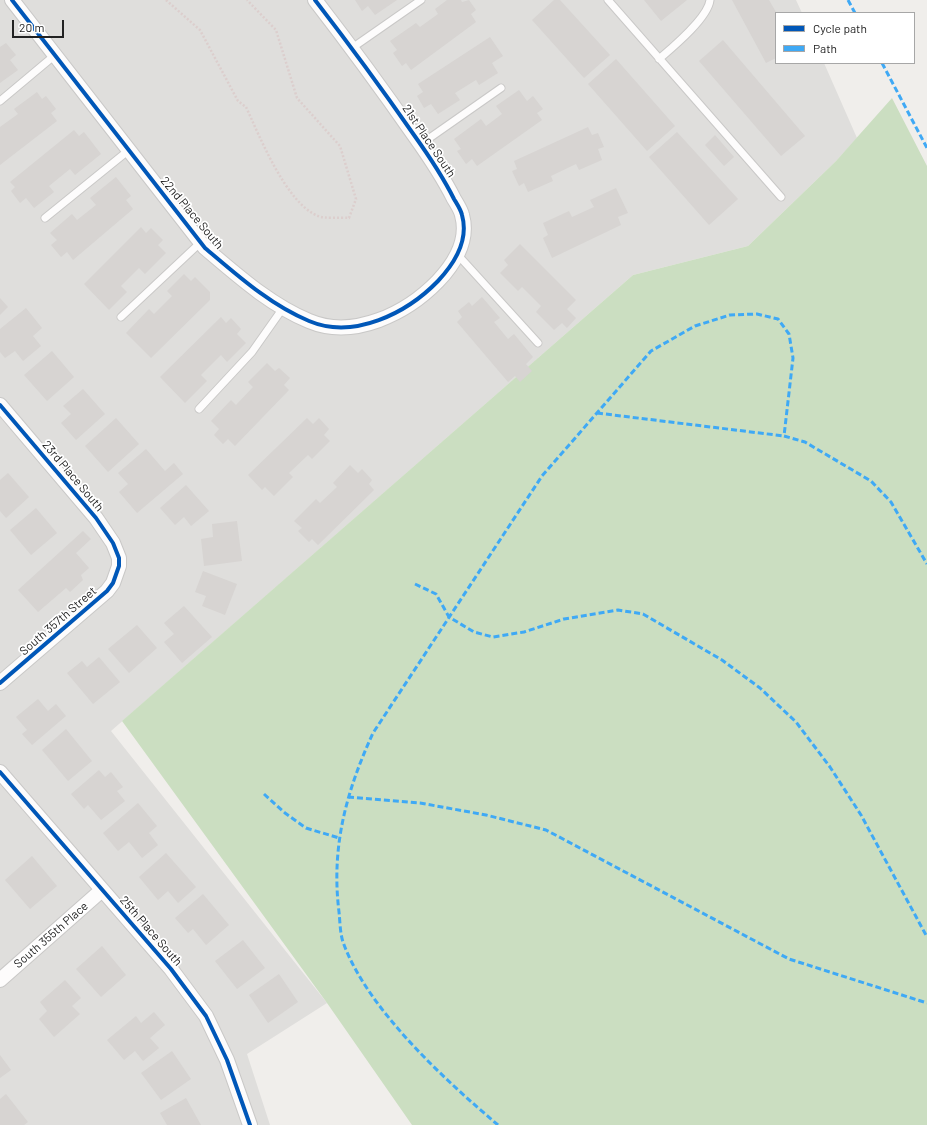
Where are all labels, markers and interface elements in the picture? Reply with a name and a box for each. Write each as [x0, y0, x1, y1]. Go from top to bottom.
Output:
scale bar [14, 12, 66, 38]
legend [775, 12, 915, 64]
text: 20 m [19, 20, 45, 34]
text: Cycle path [813, 21, 867, 35]
text: Path [813, 41, 837, 55]
street label: 21st Place South [399, 102, 459, 180]
street label: 22nd Place South [158, 174, 226, 252]
street label: 23rd Place South [39, 438, 107, 514]
street label: South 357th Street [17, 584, 99, 658]
street label: 25th Place South [117, 893, 185, 969]
street label: South 355th Place [11, 899, 91, 971]

